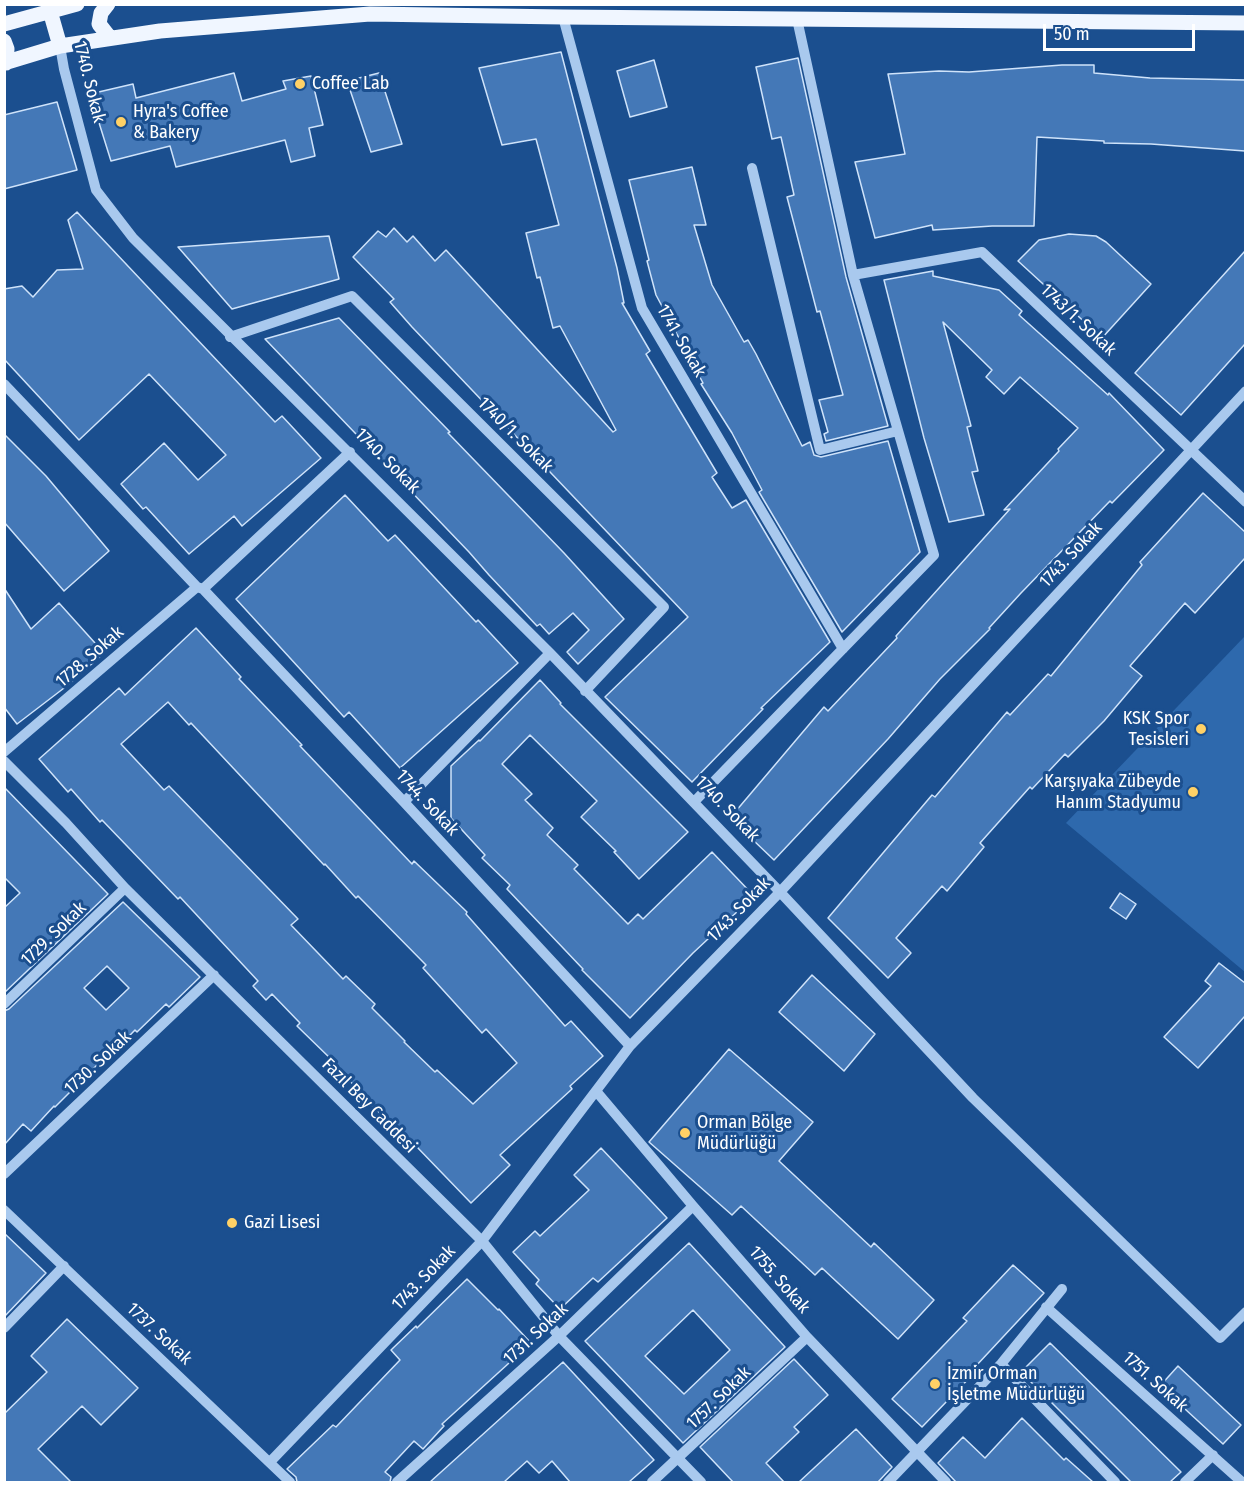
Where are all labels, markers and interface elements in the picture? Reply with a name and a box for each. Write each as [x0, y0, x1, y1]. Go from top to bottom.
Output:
scale bar [1046, 12, 1198, 50]
text: 50 m [1054, 23, 1090, 45]
street label: 1740. Sokak [68, 39, 110, 125]
place label: Coffee Lab [312, 73, 389, 95]
marker: Coffee Lab [293, 77, 307, 91]
place label: Hyra's Coffee & Bakery [133, 101, 229, 144]
marker: Hyra's Coffee & Bakery [114, 115, 128, 129]
street label: 1743/1. Sokak [1036, 279, 1120, 361]
street label: 1741. Sokak [652, 301, 710, 381]
street label: 1740/1. Sokak [473, 393, 557, 477]
street label: 1740. Sokak [350, 424, 424, 498]
street label: 1743. Sokak [1035, 518, 1107, 592]
street label: 1728. Sokak [52, 622, 128, 692]
place label: KSK Spor Tesisleri [1123, 708, 1189, 750]
marker: KSK Spor Tesisleri [1194, 722, 1208, 736]
street label: 1744. Sokak [391, 765, 463, 841]
street label: 1740. Sokak [690, 771, 764, 847]
place label: Karşıyaka Zübeyde Hanım Stadyumu [1044, 771, 1181, 814]
marker: Karşıyaka Zübeyde Hanım Stadyumu [1186, 785, 1200, 799]
street label: 1743. Sokak [703, 873, 775, 947]
street label: 1729. Sokak [17, 898, 91, 970]
street label: 1730. Sokak [60, 1027, 136, 1099]
street label: Fazıl Bey Caddesi [317, 1054, 421, 1158]
place label: Orman Bölge Müdürlüğü [697, 1112, 792, 1154]
marker: Orman Bölge Müdürlüğü [678, 1126, 692, 1140]
place label: Gazi Lisesi [244, 1212, 320, 1234]
marker: Gazi Lisesi [225, 1216, 239, 1230]
street label: 1743. Sokak [388, 1241, 460, 1315]
street label: 1755. Sokak [744, 1242, 814, 1318]
street label: 1737. Sokak [122, 1298, 196, 1370]
street label: 1731. Sokak [499, 1299, 573, 1369]
street label: 1751. Sokak [1118, 1347, 1192, 1417]
street label: 1757. Sokak [682, 1362, 756, 1434]
place label: İzmir Orman İşletme Müdürlüğü [947, 1363, 1085, 1406]
marker: İzmir Orman İşletme Müdürlüğü [928, 1377, 942, 1391]

